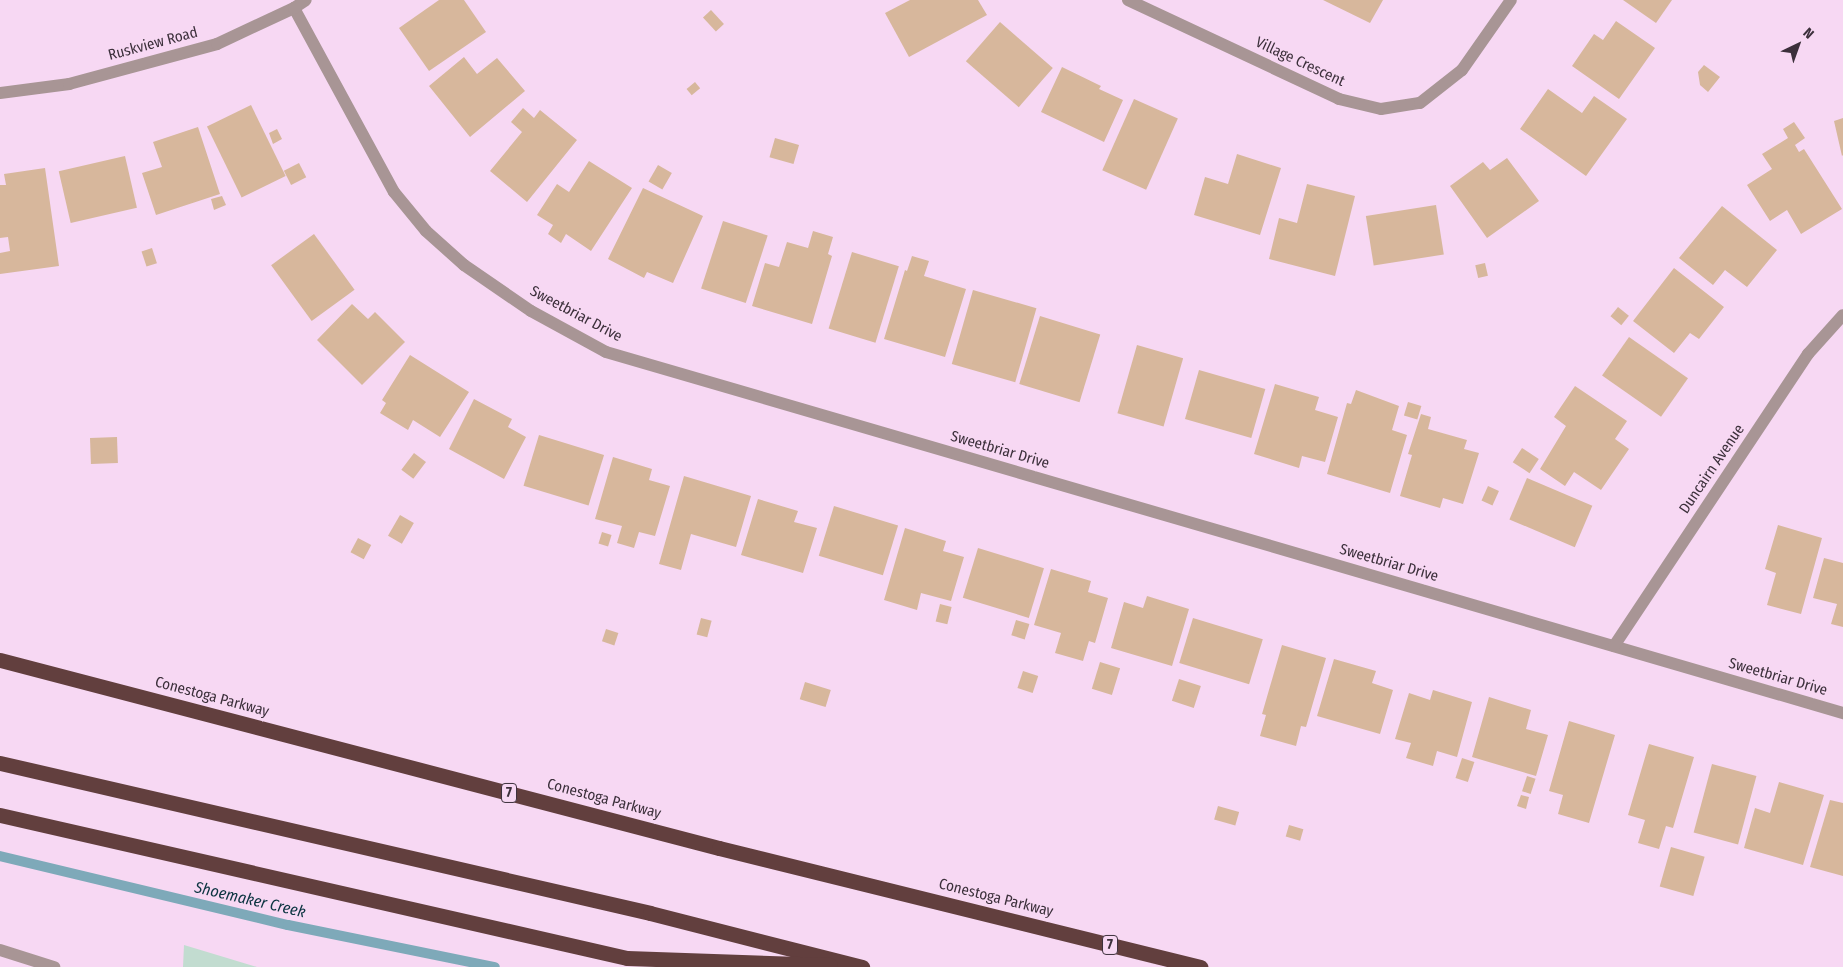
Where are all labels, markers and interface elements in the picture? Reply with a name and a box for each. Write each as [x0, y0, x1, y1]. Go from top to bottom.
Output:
north arrow [1773, 20, 1823, 70]
street label: Ruskview Road [106, 23, 200, 65]
text: N [1800, 24, 1817, 43]
street label: Village Crescent [1252, 33, 1348, 91]
street label: Sweetbriar Drive [527, 282, 625, 346]
street label: Duncairn Avenue [1676, 421, 1748, 517]
street label: Sweetbriar Drive [949, 427, 1051, 473]
street label: Sweetbriar Drive [1338, 540, 1440, 586]
street label: Sweetbriar Drive [1727, 654, 1829, 700]
street label: Conestoga Parkway [153, 673, 271, 721]
street label: Conestoga Parkway [545, 775, 663, 823]
road number: 7 [500, 781, 518, 804]
street label: Conestoga Parkway [937, 875, 1055, 921]
water label: Shoemaker Creek [193, 878, 307, 922]
road number: 7 [1101, 934, 1119, 956]

